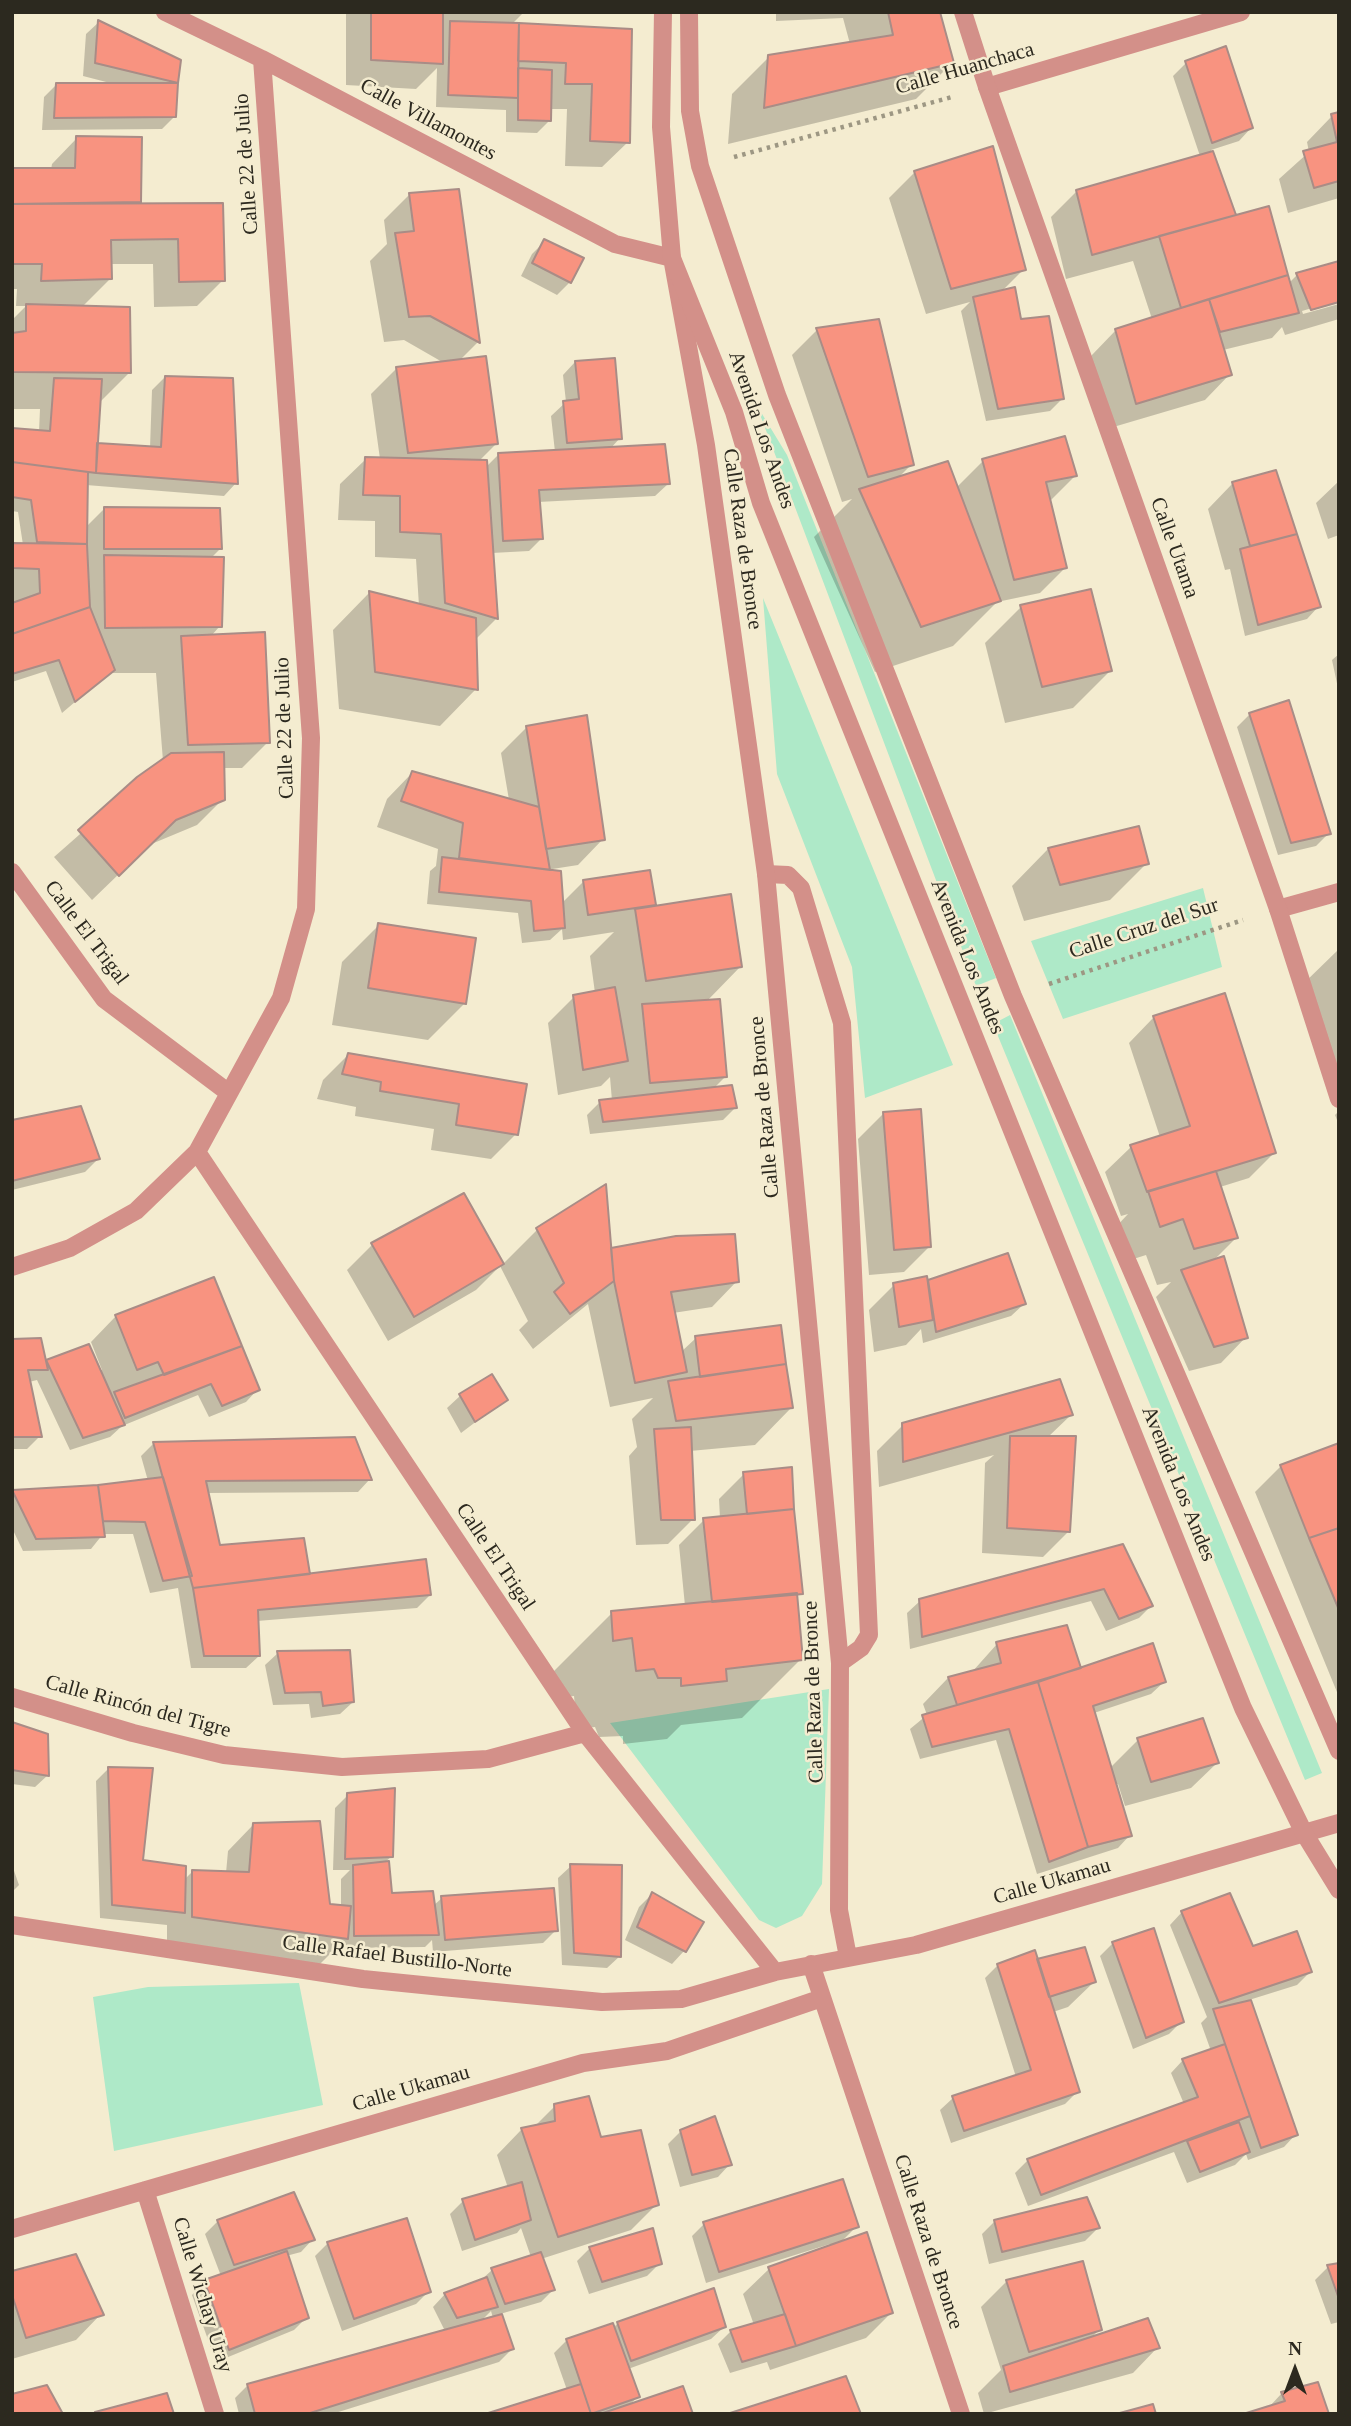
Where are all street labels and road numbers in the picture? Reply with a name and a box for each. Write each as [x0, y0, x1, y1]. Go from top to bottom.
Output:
street label: Calle Huanchaca [893, 37, 1037, 101]
street label: Calle Villamontes [355, 73, 501, 167]
street label: Calle 22 de Julio [229, 92, 265, 236]
street label: Avenida Los Andes [722, 348, 800, 512]
street label: Calle Raza de Bronce [717, 447, 767, 631]
street label: Calle Utama [1144, 494, 1204, 602]
street label: Calle 22 de Julio [270, 657, 300, 799]
street label: Calle El Trigal [39, 876, 133, 990]
street label: Avenida Los Andes [924, 876, 1010, 1038]
street label: Calle Cruz del Sur [1066, 893, 1222, 965]
street label: Calle Raza de Bronce [744, 1015, 786, 1199]
street label: Avenida Los Andes [1135, 1403, 1221, 1565]
street label: Calle El Trigal [450, 1499, 540, 1615]
street label: Calle Raza de Bronce [798, 1600, 830, 1784]
street label: Calle Rincón del Tigre [42, 1670, 234, 1744]
street label: Calle Ukamau [991, 1853, 1113, 1911]
street label: Calle Rafael Bustillo-Norte [281, 1930, 513, 1984]
street label: Calle Ukamau [350, 2060, 472, 2118]
street label: Calle Raza de Bronce [888, 2151, 968, 2333]
street label: Calle Wichay Uray [166, 2214, 238, 2376]

